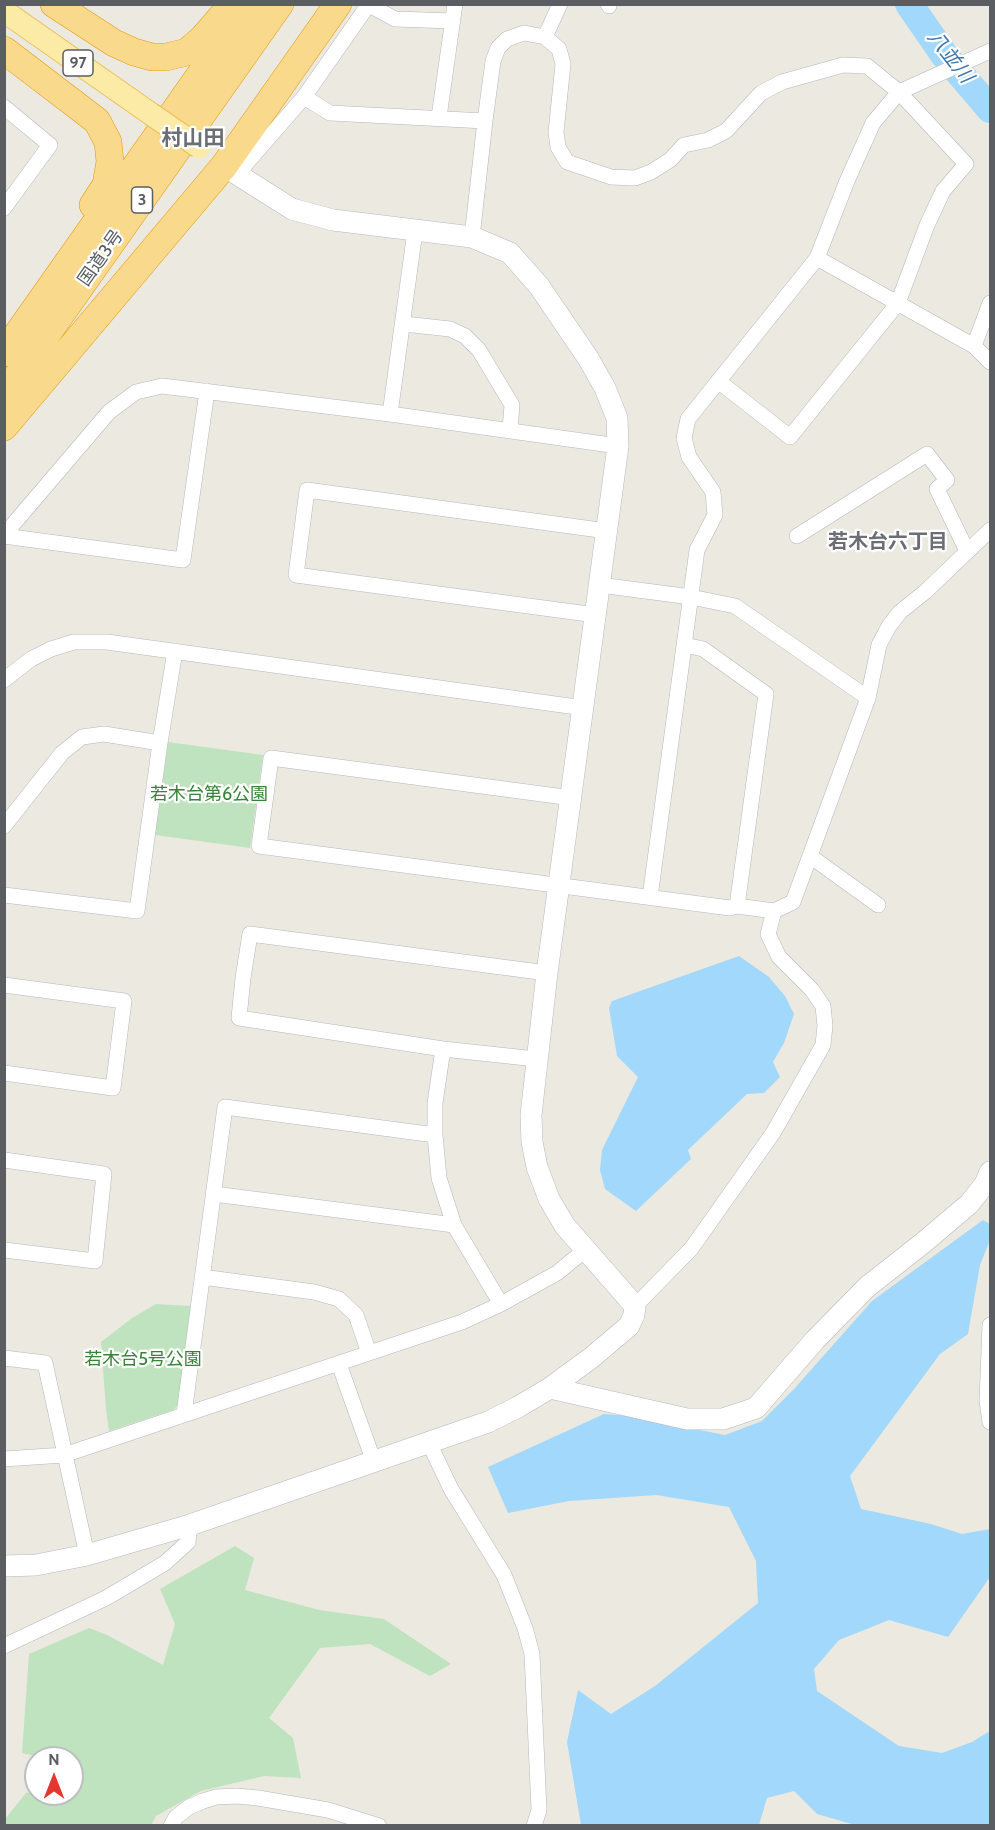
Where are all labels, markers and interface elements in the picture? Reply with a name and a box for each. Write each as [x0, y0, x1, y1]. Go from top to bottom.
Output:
water label: 八並川 [922, 26, 978, 88]
road number: 97 [63, 50, 93, 76]
district label: 村山田 [162, 126, 224, 152]
road number: 3 [132, 187, 152, 213]
street label: 国道3号 [74, 226, 128, 290]
district label: 若木台六丁目 [828, 530, 948, 554]
park label: 若木台第6公園 [150, 784, 268, 806]
park label: 若木台5号公園 [84, 1349, 202, 1371]
north arrow [24, 1746, 84, 1806]
text: N [48, 1750, 60, 1769]

